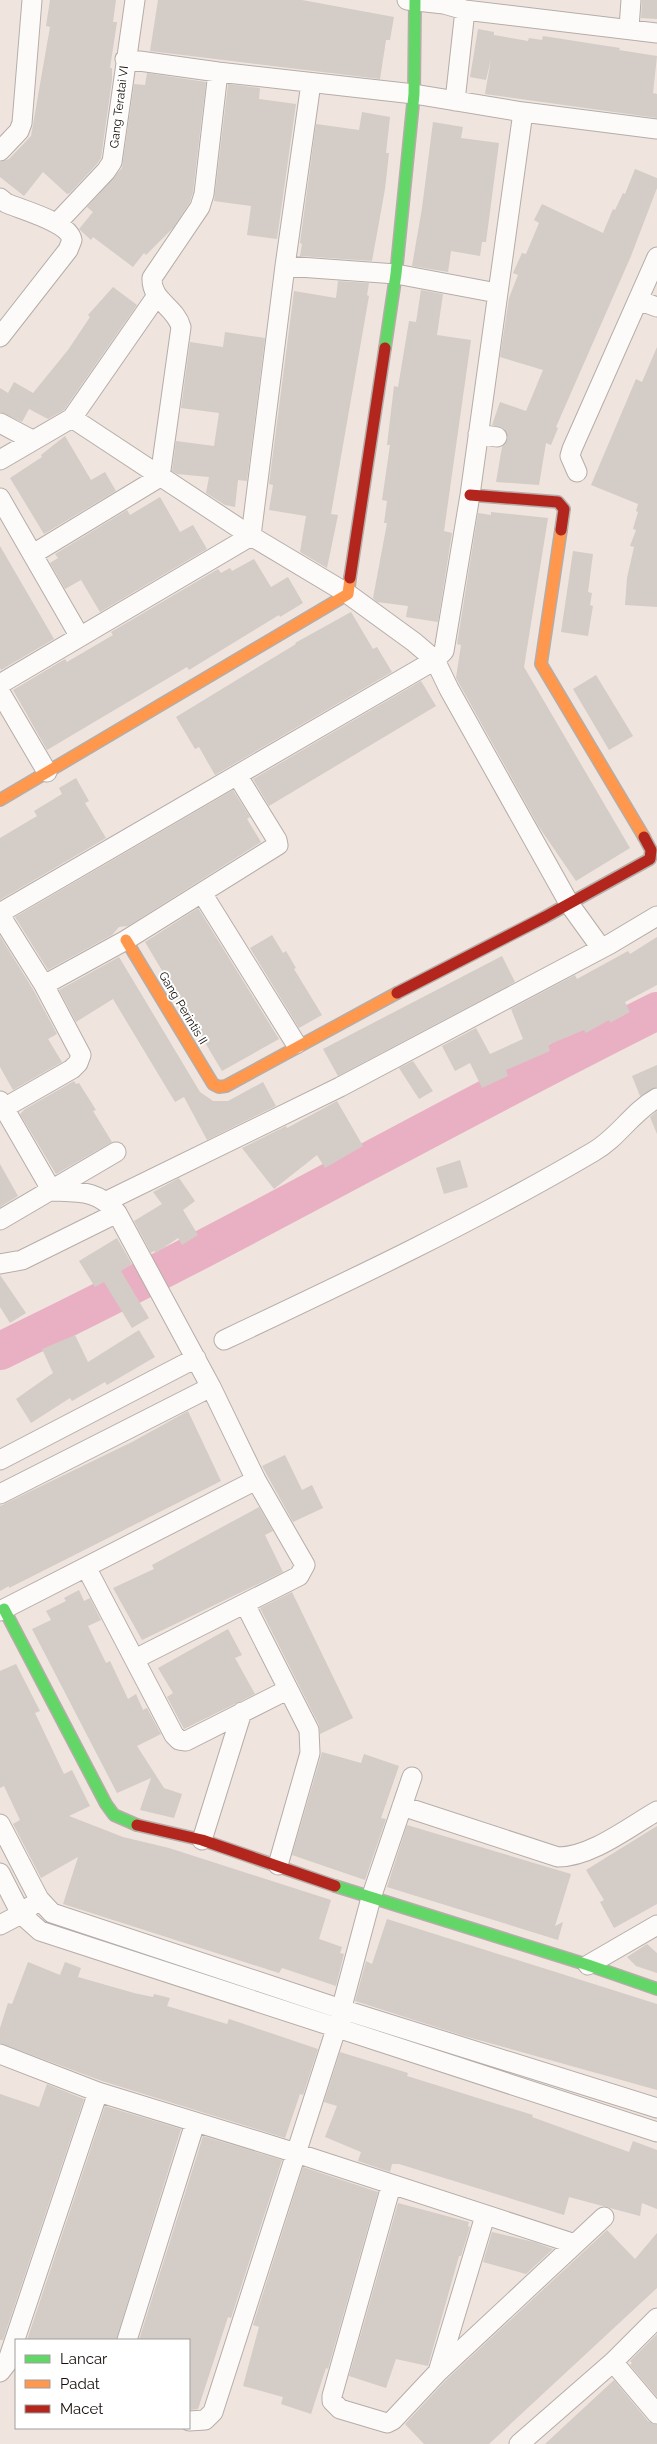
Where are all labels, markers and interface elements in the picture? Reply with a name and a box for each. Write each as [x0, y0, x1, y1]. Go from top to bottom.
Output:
street label: Gang Teratai VI [107, 65, 131, 149]
street label: Gang Perintis II [156, 969, 210, 1047]
legend [15, 2339, 190, 2429]
text: Lancar [60, 2350, 108, 2368]
text: Padat [60, 2375, 100, 2393]
text: Macet [60, 2400, 103, 2418]

